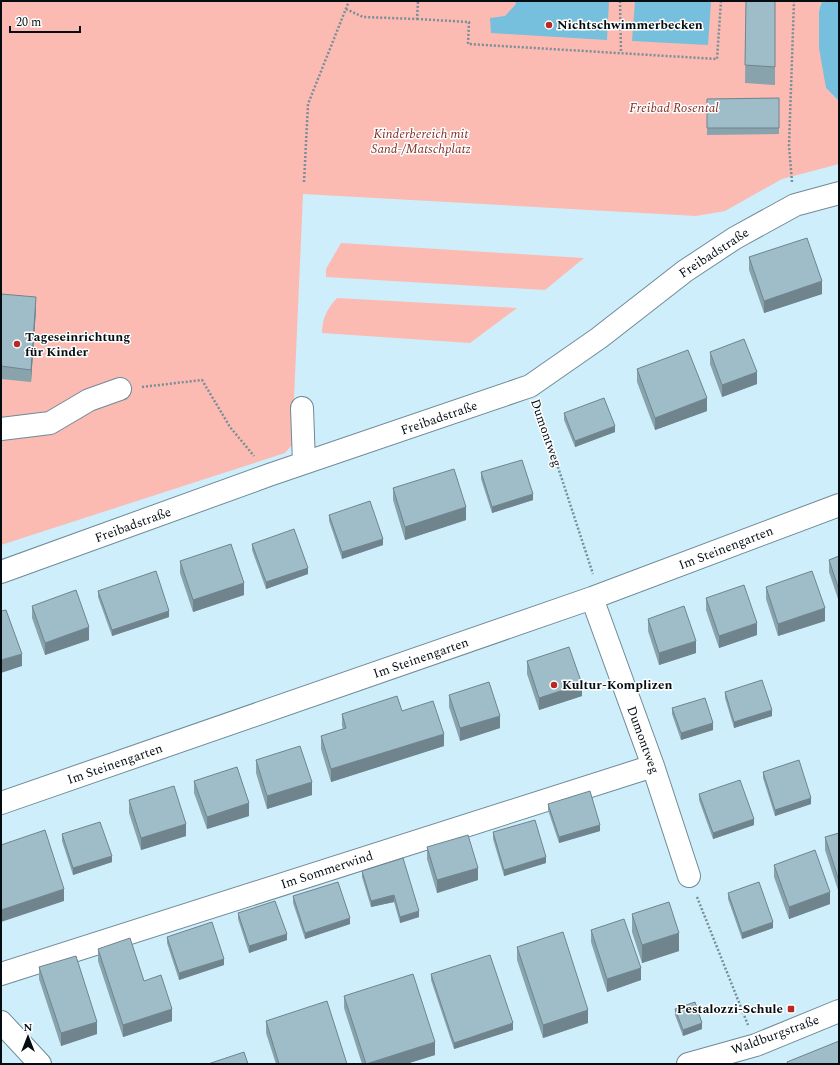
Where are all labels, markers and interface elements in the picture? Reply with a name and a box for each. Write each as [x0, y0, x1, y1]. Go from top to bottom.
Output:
scale bar [10, 8, 80, 34]
text: 20 m [16, 13, 41, 32]
place label: Nichtschwimmerbecken [557, 15, 703, 35]
marker: Nichtschwimmerbecken [544, 20, 554, 30]
park label: Freibad Rosental [629, 98, 719, 118]
park label: Kinderbereich mit Sand-/Matschplatz [371, 124, 471, 159]
street label: Freibadstraße [675, 223, 753, 283]
place label: Tageseinrichtung für Kinder [25, 327, 130, 362]
marker: Tageseinrichtung für Kinder [12, 339, 22, 349]
street label: Freibadstraße [398, 396, 480, 440]
street label: Dumontweg [525, 396, 567, 470]
street label: Freibadstraße [92, 502, 174, 548]
street label: Im Steinengarten [676, 521, 777, 575]
street label: Im Steinengarten [371, 632, 472, 684]
place label: Kultur-Komplizen [562, 675, 672, 695]
marker: Kultur-Komplizen [549, 680, 559, 690]
street label: Dumontweg [621, 703, 665, 777]
street label: Im Steinengarten [65, 738, 166, 790]
street label: Im Sommerwind [278, 846, 376, 894]
place label: Pestalozzi-Schule [677, 999, 783, 1019]
marker: Pestalozzi-Schule [786, 1004, 796, 1014]
street label: Waldburgstraße [728, 1010, 822, 1060]
north arrow [8, 1017, 48, 1057]
text: N [24, 1019, 33, 1036]

